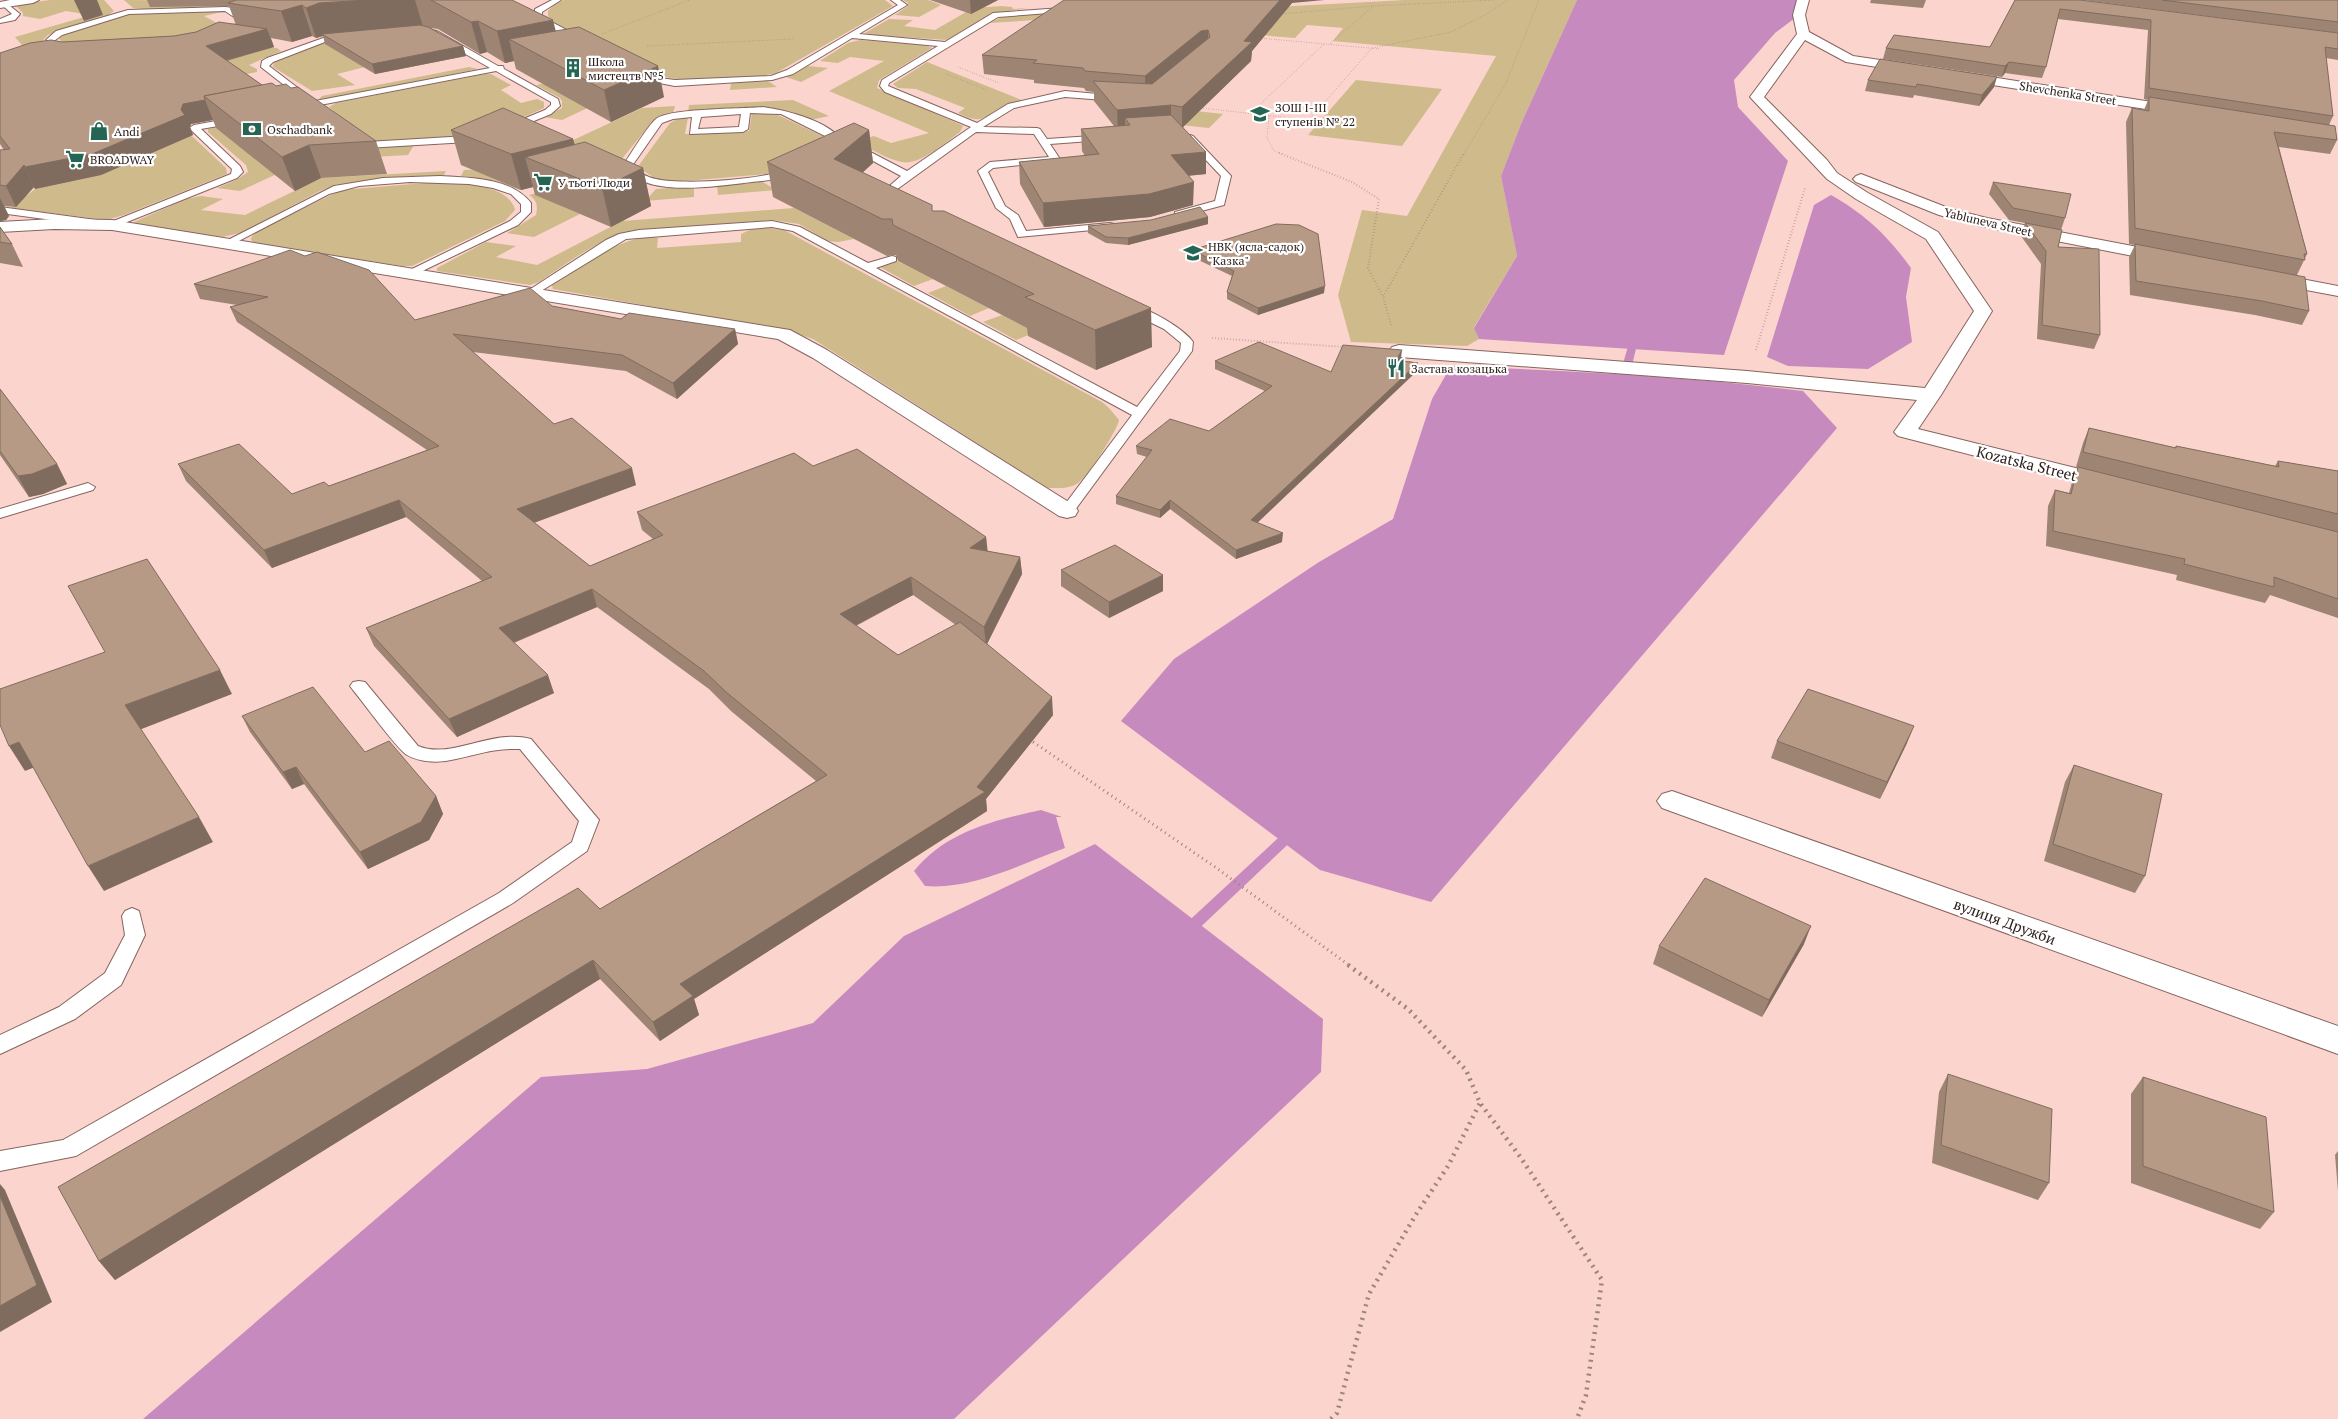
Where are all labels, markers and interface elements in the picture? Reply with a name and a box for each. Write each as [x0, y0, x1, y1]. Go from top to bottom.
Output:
place label: Школа мистецтв №5 [588, 54, 664, 83]
building icon: Школа мистецтв №5 [562, 57, 584, 79]
street label: Shevchenka Street [2018, 78, 2118, 108]
place label: ЗОШ І-ІІІ ступенів № 22 [1275, 100, 1355, 129]
school or university icon: ЗОШ І-ІІІ ступенів № 22 [1249, 103, 1271, 125]
bank icon: Oschadbank [241, 118, 263, 140]
shop icon: Andi [88, 120, 110, 142]
place label: Oschadbank [267, 122, 333, 137]
place label: Andi [114, 124, 140, 139]
supermarket icon: BROADWAY [64, 148, 86, 170]
place label: BROADWAY [90, 152, 154, 167]
supermarket icon: У тьоті Люди [532, 171, 554, 193]
place label: У тьоті Люди [558, 175, 630, 190]
street label: Yabluneva Street [1943, 205, 2034, 240]
place label: НВК (ясла-садок) "Казка" [1208, 239, 1304, 268]
school or university icon: НВК (ясла-садок) "Казка" [1182, 242, 1204, 264]
restaurant icon: Застава козацька [1385, 357, 1407, 379]
place label: Застава козацька [1411, 361, 1507, 376]
street label: Kozatska Street [1975, 441, 2080, 485]
street label: вулиця Дружби [1951, 893, 2059, 949]

